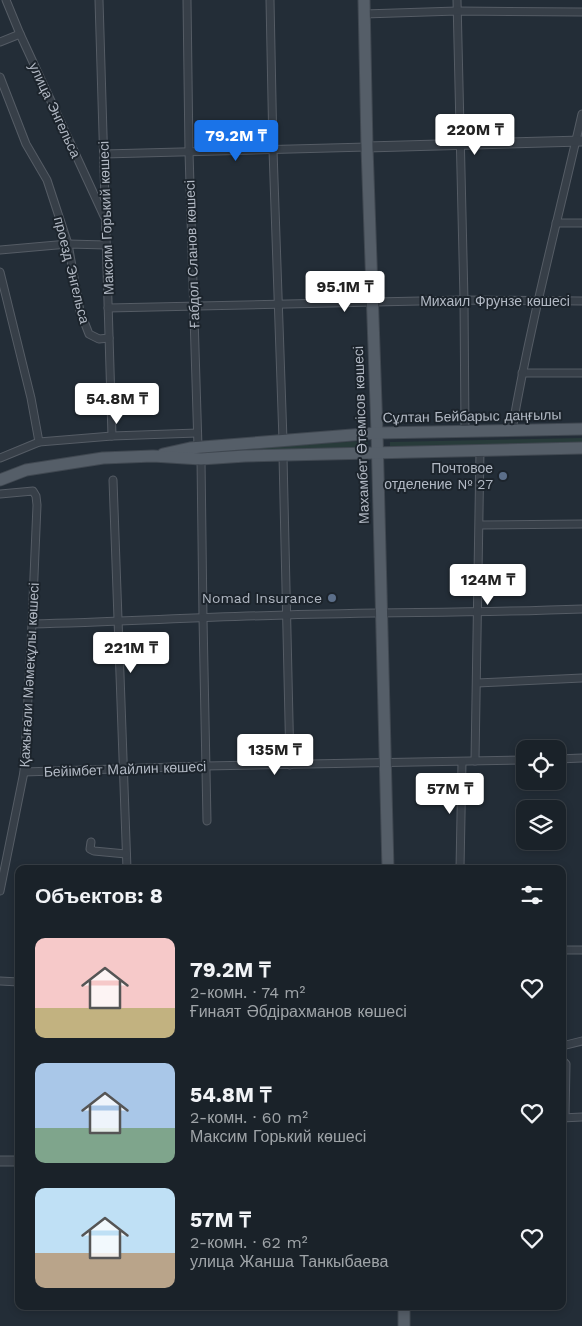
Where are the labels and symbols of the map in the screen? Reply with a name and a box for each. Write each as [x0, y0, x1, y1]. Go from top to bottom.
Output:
street label: улица Энгельса [26, 60, 84, 160]
pin: 220M ₸ [434, 114, 516, 156]
pin: 79.2M ₸ [190, 120, 282, 162]
street label: Максим Горький көшесі [95, 141, 117, 295]
street label: Ғабдол Сланов көшесі [181, 180, 203, 328]
street label: проезд Энгельса [51, 215, 93, 325]
pin: 95.1M ₸ [299, 270, 391, 313]
street label: Михаил Фрунзе көшесі [420, 293, 570, 309]
street label: Махамбет Өтемісов көшесі [350, 346, 372, 524]
pin: 54.8M ₸ [71, 382, 163, 425]
street label: Сұлтан Бейбарыс даңғылы [382, 406, 562, 426]
place label: Почтовое отделение № 27 [384, 460, 493, 492]
marker: Почтовое отделение № 27 [497, 470, 509, 482]
pin: 124M ₸ [447, 564, 529, 606]
street label: Қажығали Мәмекұлы көшесі [16, 582, 42, 768]
place label: Nomad Insurance [202, 590, 322, 606]
marker: Nomad Insurance [326, 592, 338, 604]
pin: 221M ₸ [90, 632, 172, 674]
pin: 135M ₸ [234, 734, 316, 776]
street label: Бейімбет Майлин көшесі [43, 758, 207, 780]
pin: 57M ₸ [415, 772, 485, 815]

